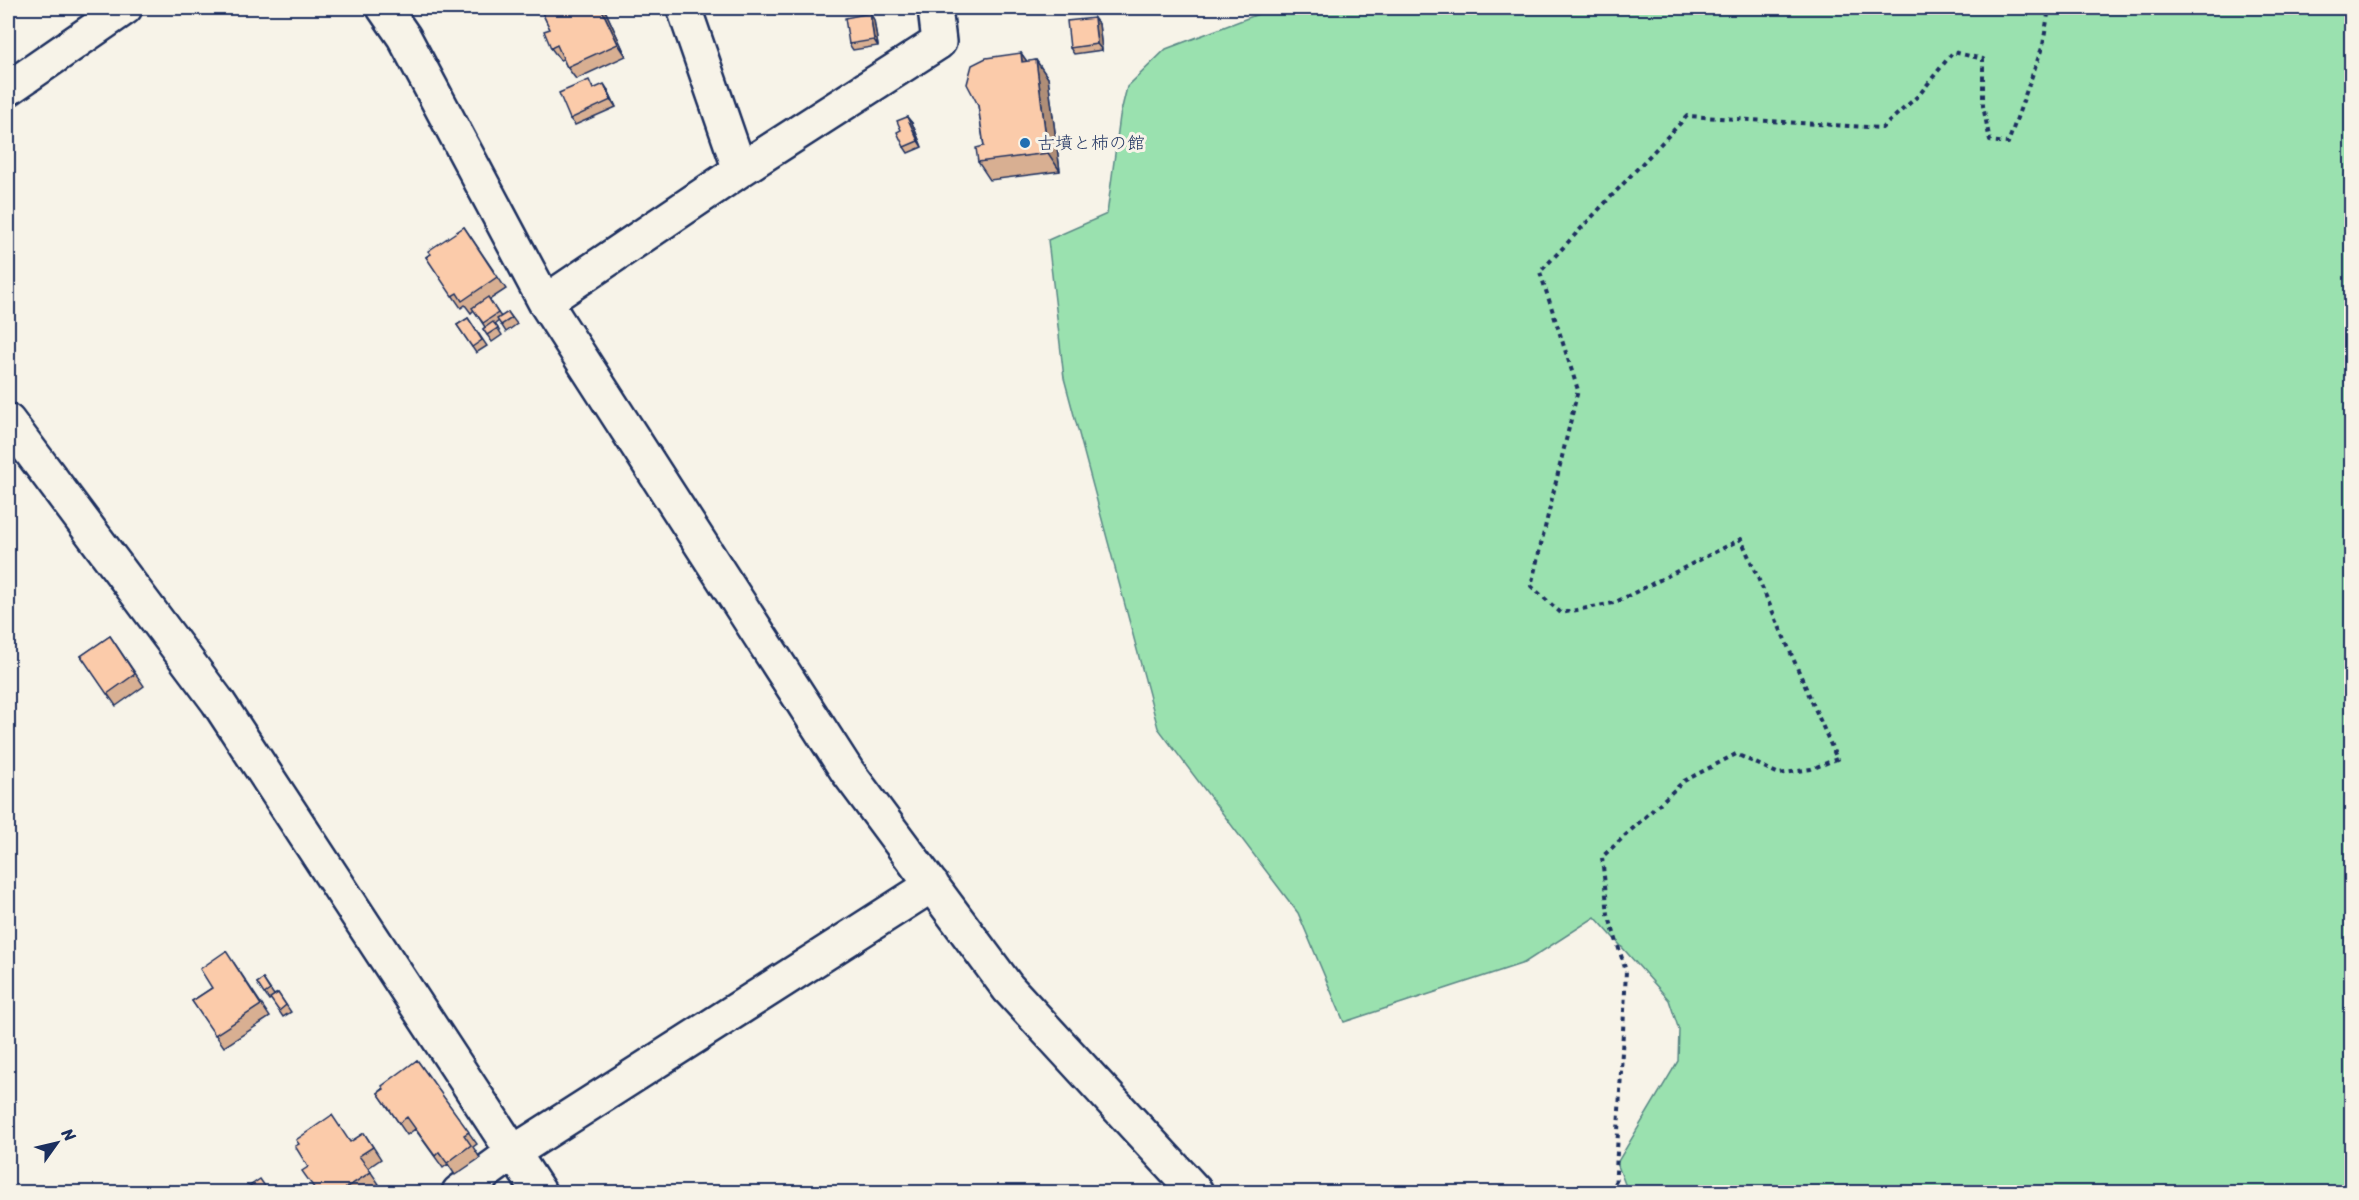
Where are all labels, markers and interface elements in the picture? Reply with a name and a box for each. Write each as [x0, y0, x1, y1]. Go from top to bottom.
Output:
place label: 古墳と柿の館 [1037, 127, 1145, 159]
marker: 古墳と柿の館 [1018, 136, 1032, 150]
north arrow [27, 1113, 87, 1173]
text: N [53, 1121, 85, 1148]

